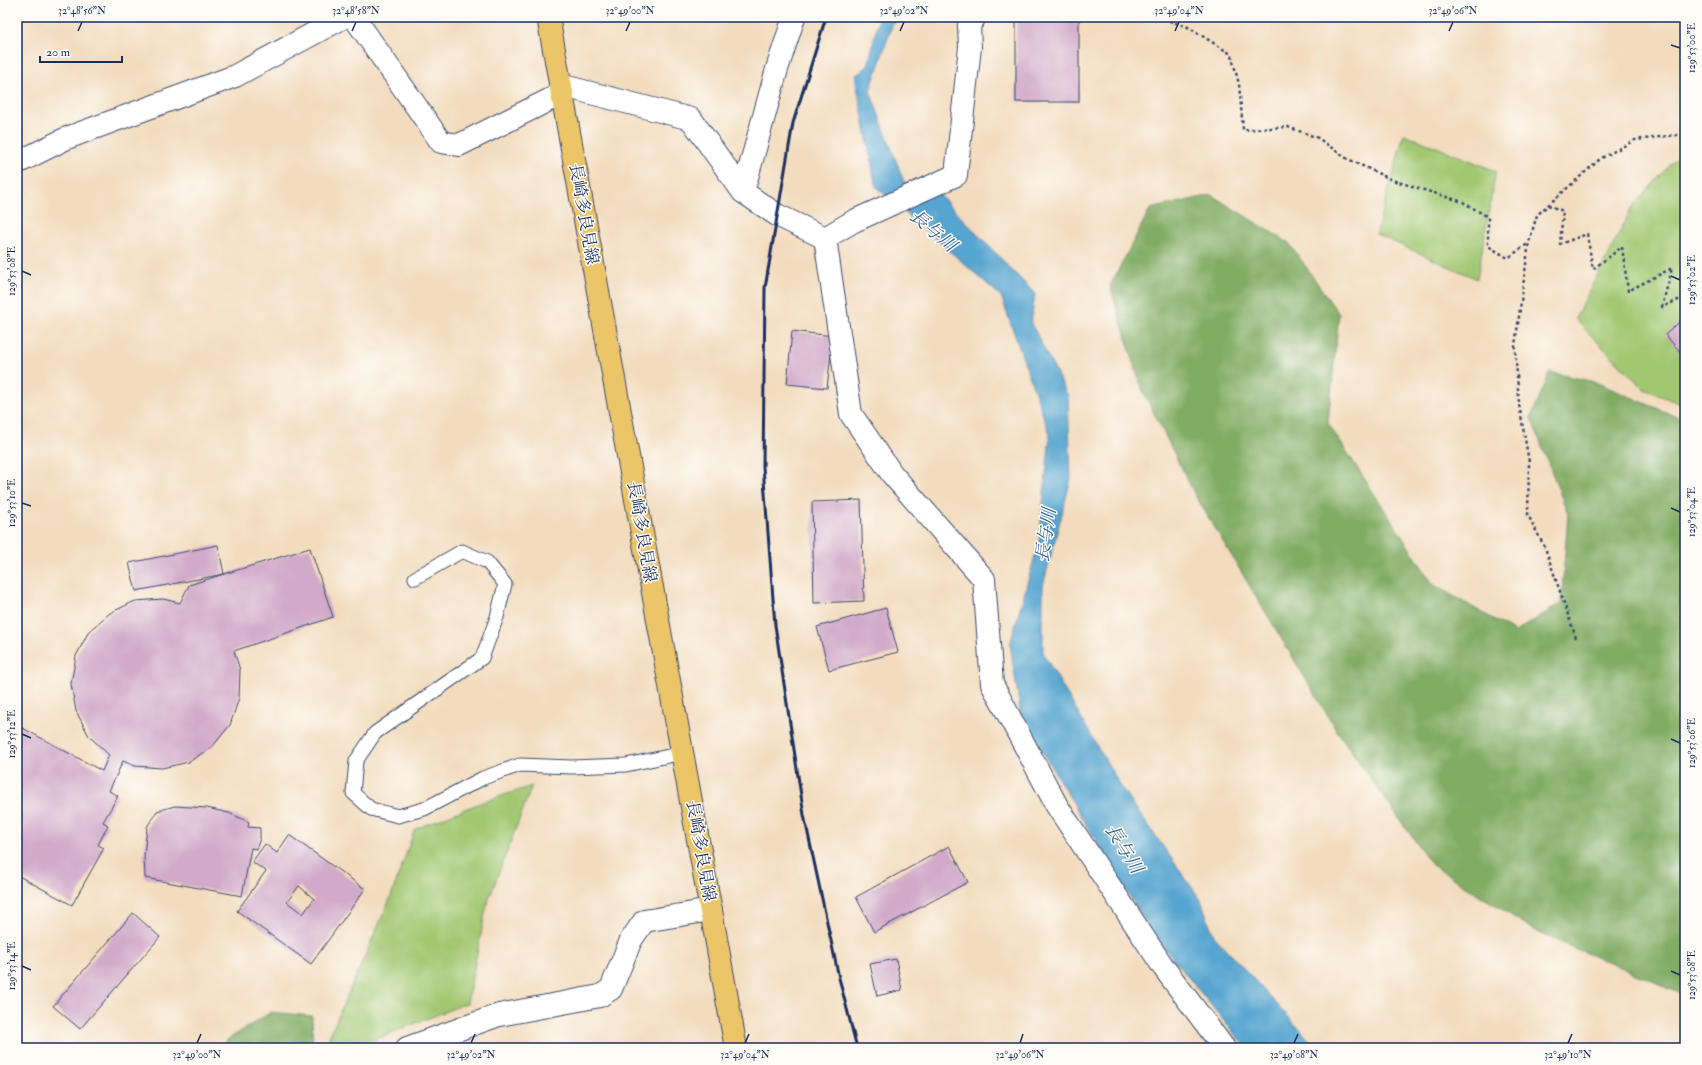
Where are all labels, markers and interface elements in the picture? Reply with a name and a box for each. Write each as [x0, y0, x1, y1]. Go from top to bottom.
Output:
text: 32°48'56"N [58, 5, 106, 17]
text: 32°48'58"N [332, 5, 380, 17]
text: 32°49'00"N [605, 5, 655, 17]
text: 32°49'02"N [879, 5, 929, 17]
text: 32°49'04"N [1154, 5, 1204, 17]
text: 32°49'06"N [1429, 5, 1478, 17]
text: 129°53'00"E [1686, 23, 1698, 73]
scale bar [40, 38, 122, 64]
text: 20 m [46, 45, 71, 60]
street label: 長崎多良見線 [565, 162, 603, 266]
water label: 長与川 [905, 205, 963, 258]
text: 129°53'08"E [6, 246, 18, 296]
text: 129°53'02"E [1686, 255, 1698, 305]
text: 129°53'10"E [6, 479, 18, 527]
street label: 長崎多良見線 [623, 480, 661, 584]
text: 129°53'04"E [1686, 487, 1698, 537]
water label: 長与川 [1031, 505, 1061, 563]
text: 129°53'12"E [6, 710, 18, 758]
text: 129°53'06"E [1686, 718, 1698, 768]
street label: 長崎多良見線 [682, 799, 720, 903]
water label: 長与川 [1100, 820, 1149, 880]
text: 129°53'14"E [6, 942, 18, 990]
text: 129°53'08"E [1686, 950, 1698, 1000]
text: 32°49'00"N [172, 1049, 222, 1061]
text: 32°49'02"N [446, 1049, 496, 1061]
text: 32°49'04"N [720, 1049, 770, 1061]
text: 32°49'06"N [996, 1049, 1045, 1061]
text: 32°49'08"N [1270, 1049, 1318, 1061]
text: 32°49'10"N [1544, 1049, 1592, 1061]

